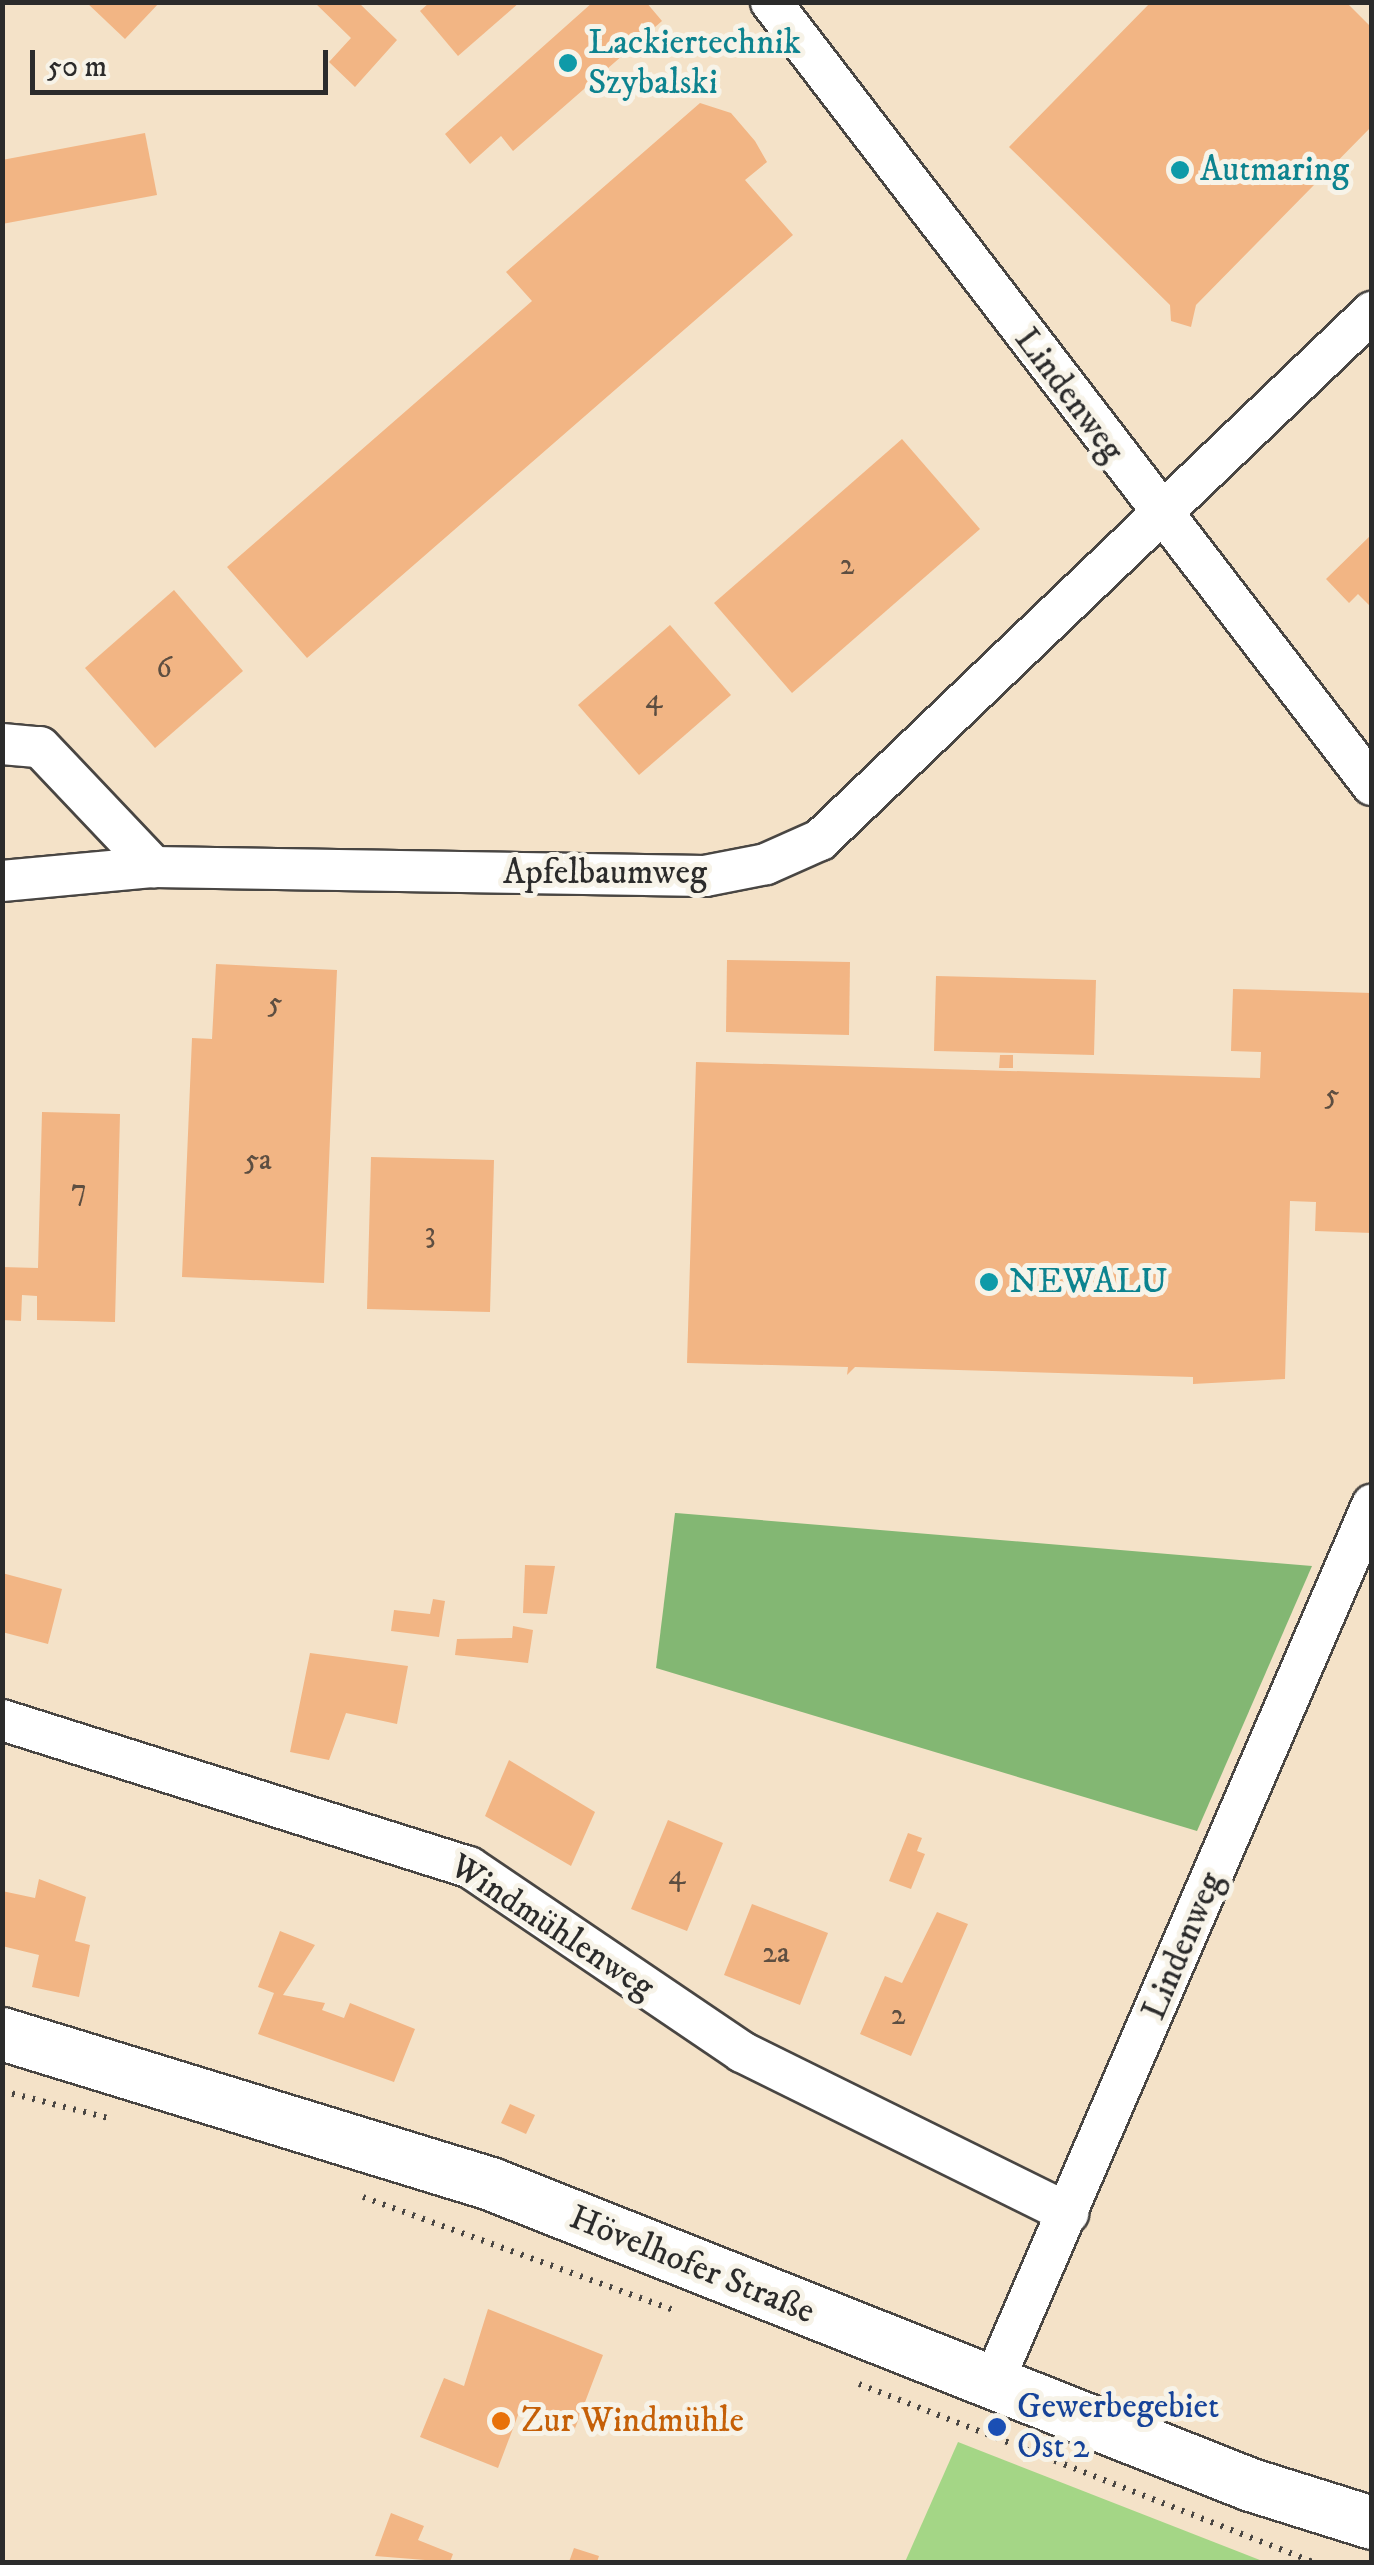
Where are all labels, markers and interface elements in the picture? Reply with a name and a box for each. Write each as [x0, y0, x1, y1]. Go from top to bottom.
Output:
place label: Lackiertechnik Szybalski [588, 22, 801, 104]
scale bar [35, 30, 332, 92]
text: 50 m [47, 49, 107, 86]
marker: Lackiertechnik Szybalski [557, 52, 579, 74]
place label: Autmaring [1200, 149, 1349, 191]
marker: Autmaring [1169, 159, 1191, 181]
street label: Lindenweg [1005, 320, 1133, 470]
house number: 2 [840, 548, 854, 584]
house number: 6 [156, 651, 172, 687]
house number: 4 [645, 682, 663, 718]
street label: Apfelbaumweg [503, 852, 707, 894]
house number: 5 [268, 986, 282, 1022]
house number: 5 [1325, 1078, 1339, 1114]
house number: 5a [244, 1143, 272, 1179]
house number: 7 [71, 1173, 87, 1209]
house number: 3 [424, 1216, 436, 1252]
place label: NEWALU [1009, 1261, 1168, 1303]
marker: NEWALU [978, 1271, 1000, 1293]
street label: Windmühlenweg [442, 1845, 662, 2009]
house number: 4 [668, 1858, 686, 1894]
street label: Lindenweg [1133, 1866, 1233, 2026]
house number: 2a [762, 1936, 790, 1972]
house number: 2 [891, 1998, 905, 2034]
street label: Hövelhofer Straße [563, 2197, 821, 2333]
place label: Gewerbegebiet Ost 2 [1017, 2386, 1219, 2468]
place label: Zur Windmühle [521, 2400, 744, 2442]
marker: Zur Windmühle [490, 2410, 512, 2432]
marker: Gewerbegebiet Ost 2 [986, 2416, 1008, 2438]

